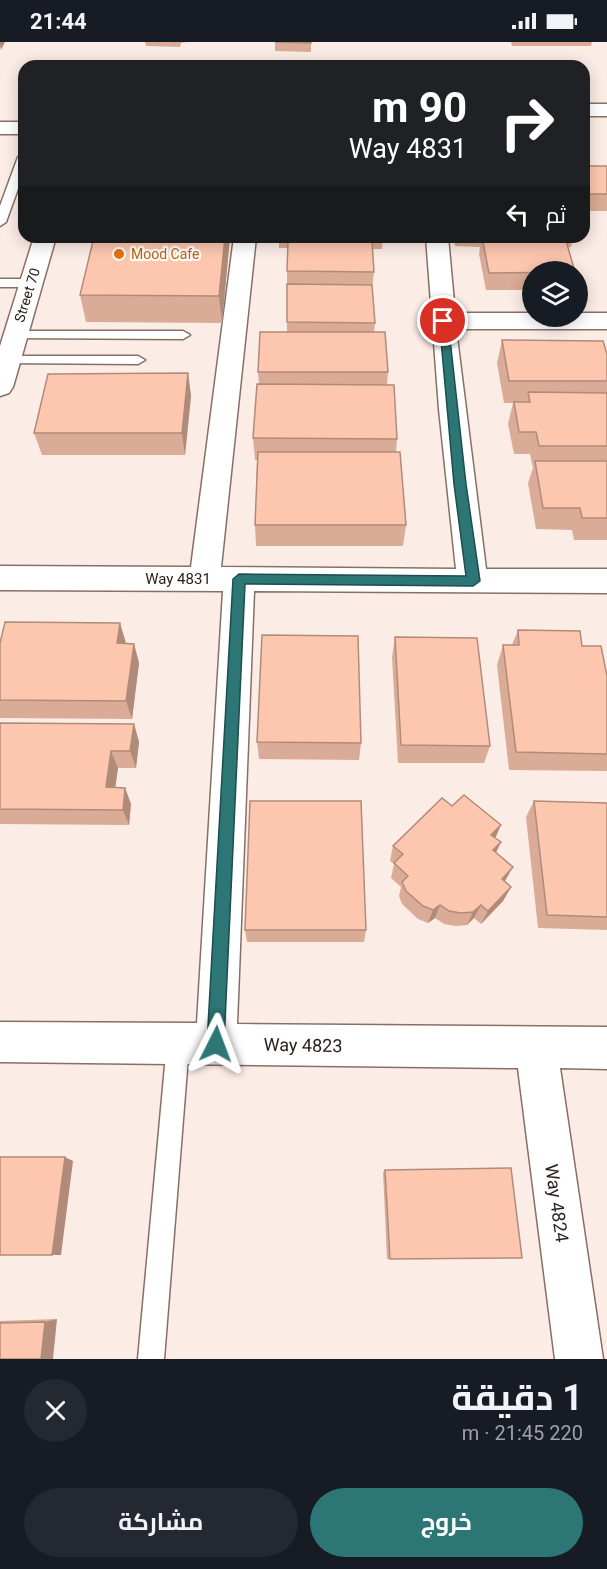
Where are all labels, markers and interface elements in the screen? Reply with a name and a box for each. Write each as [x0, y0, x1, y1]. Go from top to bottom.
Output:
text: 21:44 [30, 9, 87, 34]
text: 90 m [372, 83, 467, 132]
icon: right [488, 84, 566, 162]
text: Way 4831 [349, 133, 467, 165]
icon: left [501, 198, 534, 231]
text: ثم [546, 203, 566, 228]
place label: Mood Cafe [131, 246, 199, 262]
marker: Mood Cafe [112, 247, 126, 261]
map controls [522, 261, 588, 327]
button: layers [522, 261, 588, 327]
street label: Street 70 [11, 266, 43, 324]
pin [417, 295, 468, 346]
icon: arrive [426, 304, 459, 337]
street label: Way 4831 [145, 570, 211, 588]
position arrow [184, 1012, 248, 1076]
street label: Way 4823 [263, 1034, 343, 1056]
street label: Way 4824 [541, 1163, 573, 1243]
text: 1 دقيقة [452, 1377, 583, 1419]
button: close [24, 1379, 87, 1442]
text: 220 m · 21:45 [462, 1421, 583, 1445]
button: مشاركة [24, 1488, 298, 1557]
button: خروج [310, 1488, 583, 1557]

